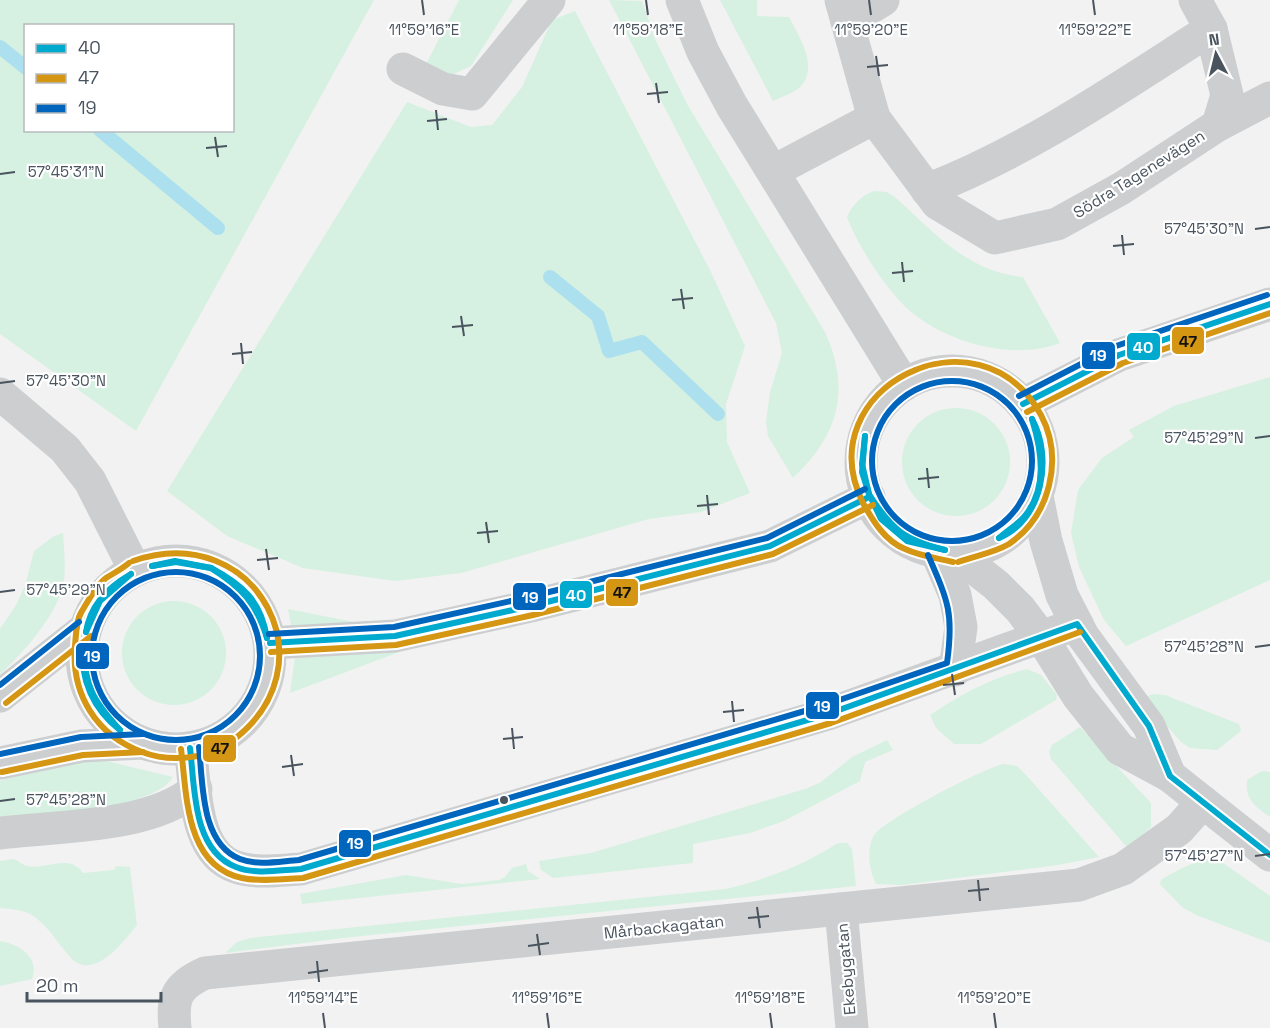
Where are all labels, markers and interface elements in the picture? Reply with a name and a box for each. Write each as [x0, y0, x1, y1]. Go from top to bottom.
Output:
text: 11°59'16"E [389, 20, 459, 39]
text: 11°59'18"E [613, 20, 683, 39]
text: 11°59'20"E [834, 20, 908, 39]
text: 11°59'22"E [1058, 20, 1132, 39]
legend [24, 24, 234, 132]
north arrow [1186, 24, 1246, 84]
text: N [1208, 29, 1221, 51]
text: 40 [78, 36, 101, 59]
text: 47 [78, 66, 99, 89]
text: 19 [78, 96, 97, 119]
street label: Södra Tagenevägen [1069, 125, 1209, 223]
text: 57°45'31"N [28, 162, 104, 181]
text: 57°45'30"N [1164, 219, 1244, 238]
line badge: 47 [1171, 326, 1205, 355]
text: 47 [1179, 331, 1197, 352]
line badge: 40 [1126, 332, 1161, 361]
text: 40 [1133, 337, 1153, 358]
line badge: 19 [1081, 341, 1116, 370]
text: 19 [1089, 345, 1107, 366]
text: 57°45'30"N [26, 371, 106, 390]
text: 57°45'29"N [1164, 428, 1244, 447]
line badge: 47 [605, 578, 639, 607]
text: 57°45'29"N [26, 580, 106, 599]
line badge: 40 [559, 580, 593, 609]
line badge: 19 [512, 582, 547, 611]
text: 47 [613, 582, 631, 603]
text: 40 [566, 585, 586, 606]
text: 19 [521, 587, 539, 608]
text: 57°45'28"N [1164, 637, 1244, 656]
line badge: 19 [75, 642, 110, 670]
text: 19 [83, 646, 101, 667]
line badge: 19 [805, 691, 840, 720]
text: 19 [813, 696, 831, 717]
line badge: 47 [202, 734, 237, 763]
text: 47 [211, 738, 229, 759]
text: 57°45'28"N [26, 790, 106, 809]
unlabelled marker [498, 794, 510, 806]
line badge: 19 [338, 829, 372, 858]
text: 19 [346, 833, 364, 854]
text: 57°45'27"N [1165, 846, 1243, 865]
street label: Mårbackagatan [603, 910, 725, 944]
street label: Ekebygatan [832, 922, 860, 1016]
scale bar [27, 965, 160, 1003]
text: 20 m [36, 974, 79, 997]
text: 11°59'14"E [288, 988, 358, 1007]
text: 11°59'16"E [512, 988, 582, 1007]
text: 11°59'18"E [735, 988, 805, 1007]
text: 11°59'20"E [957, 988, 1031, 1007]

